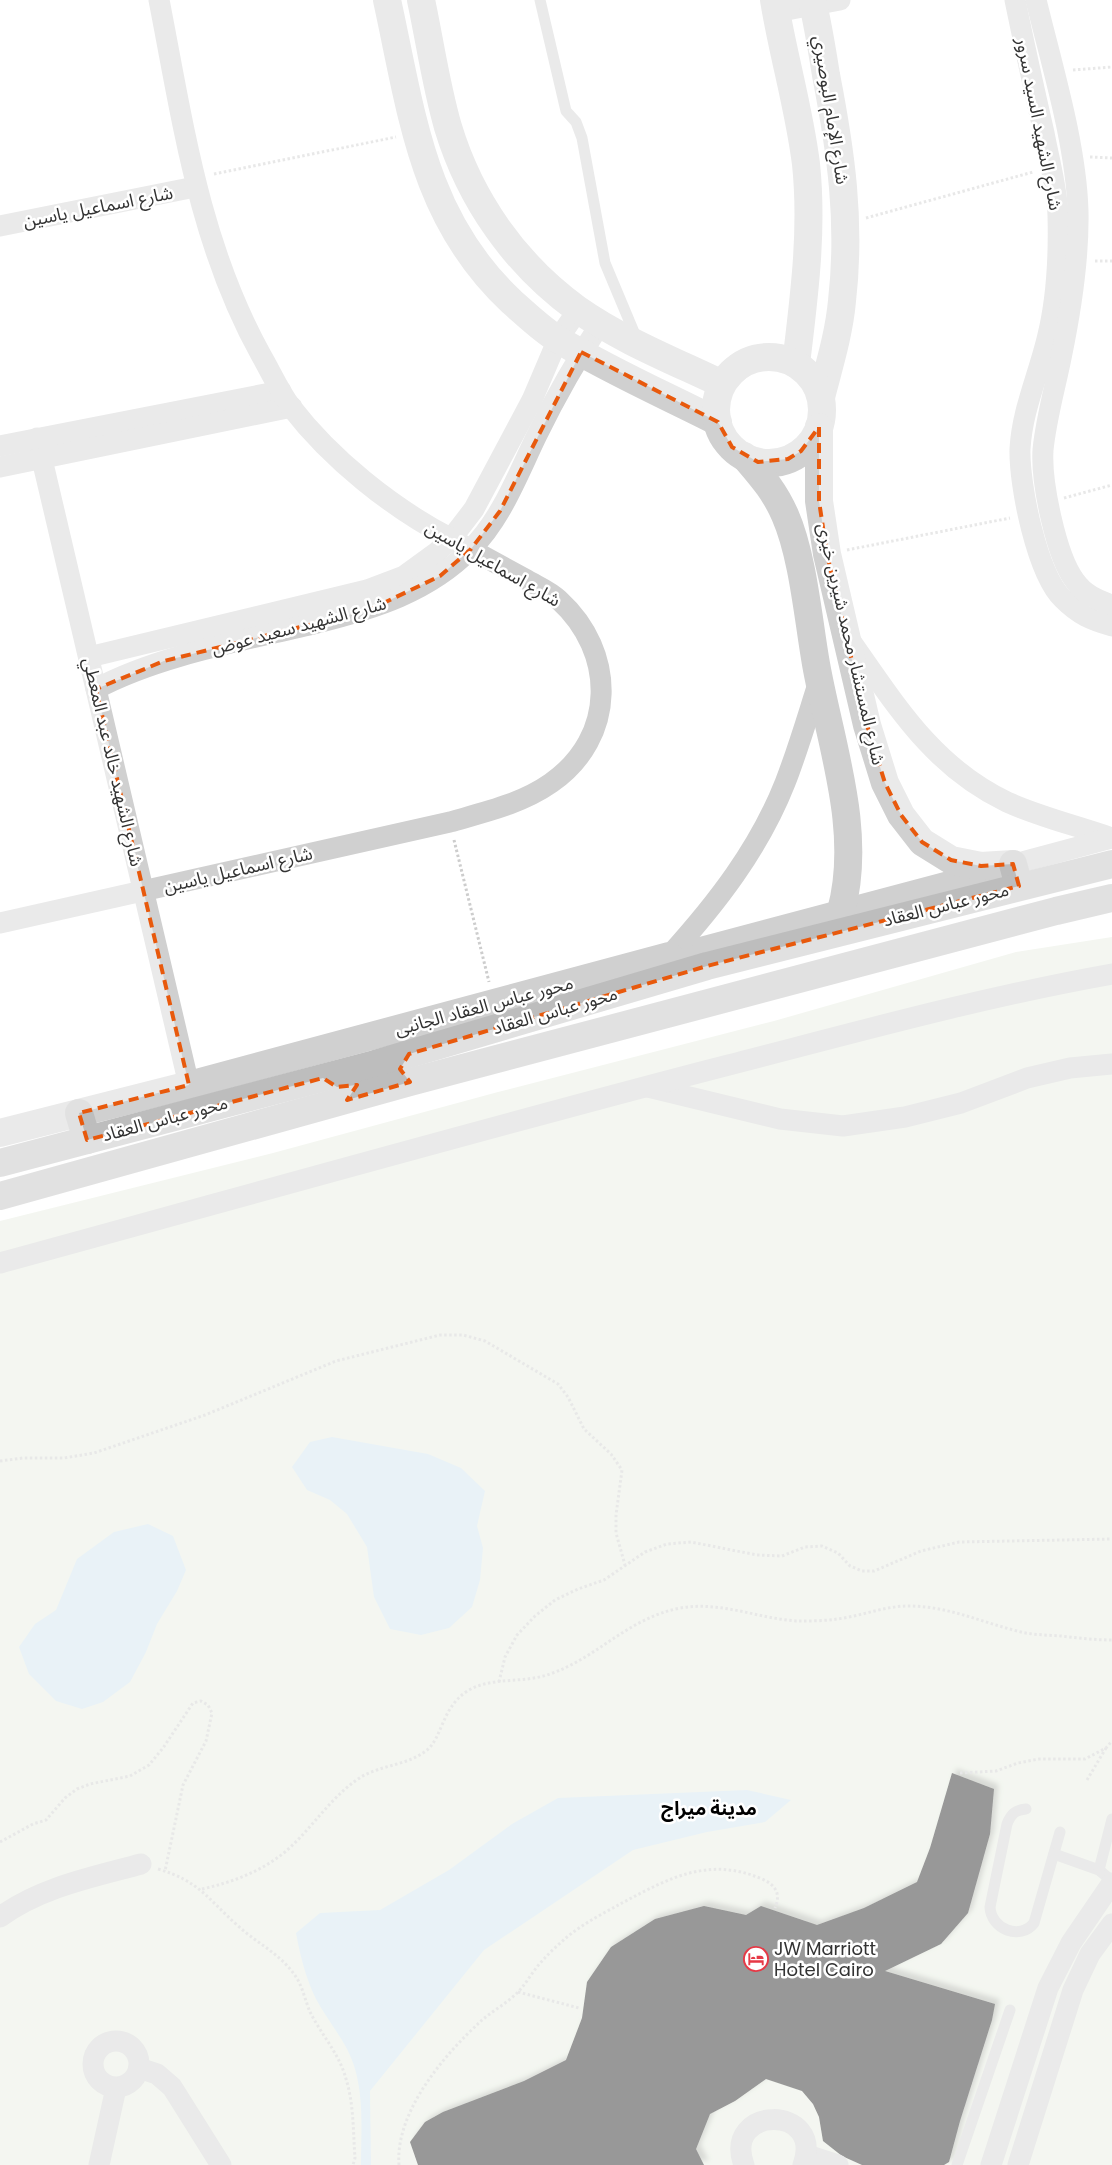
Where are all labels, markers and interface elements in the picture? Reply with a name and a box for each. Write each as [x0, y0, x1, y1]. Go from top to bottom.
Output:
street label: شارع الإمام البوصيري [805, 34, 856, 186]
street label: شارع الشهيد السيد سرور [1008, 34, 1069, 213]
street label: شارع اسماعيل ياسين [21, 180, 175, 235]
street label: شارع اسماعيل ياسين [420, 515, 565, 614]
street label: شارع المستشار محمد شيرين خيرى [809, 520, 892, 768]
street label: شارع الشهيد سعيد عوض [209, 590, 390, 663]
street label: شارع الشهيد خالد عبد المعطي [75, 655, 150, 869]
street label: شارع اسماعيل ياسين [161, 840, 315, 901]
street label: محور عباس العقاد [880, 877, 1011, 932]
street label: محور عباس العقاد الجانبى [392, 972, 576, 1040]
street label: محور عباس العقاد [490, 983, 620, 1039]
street label: محور عباس العقاد [99, 1090, 230, 1147]
district label: مدينة ميراج [661, 1795, 757, 1822]
place label: JW Marriott Hotel Cairo [774, 1936, 876, 1982]
hotel icon: JW Marriott Hotel Cairo [743, 1946, 769, 1972]

